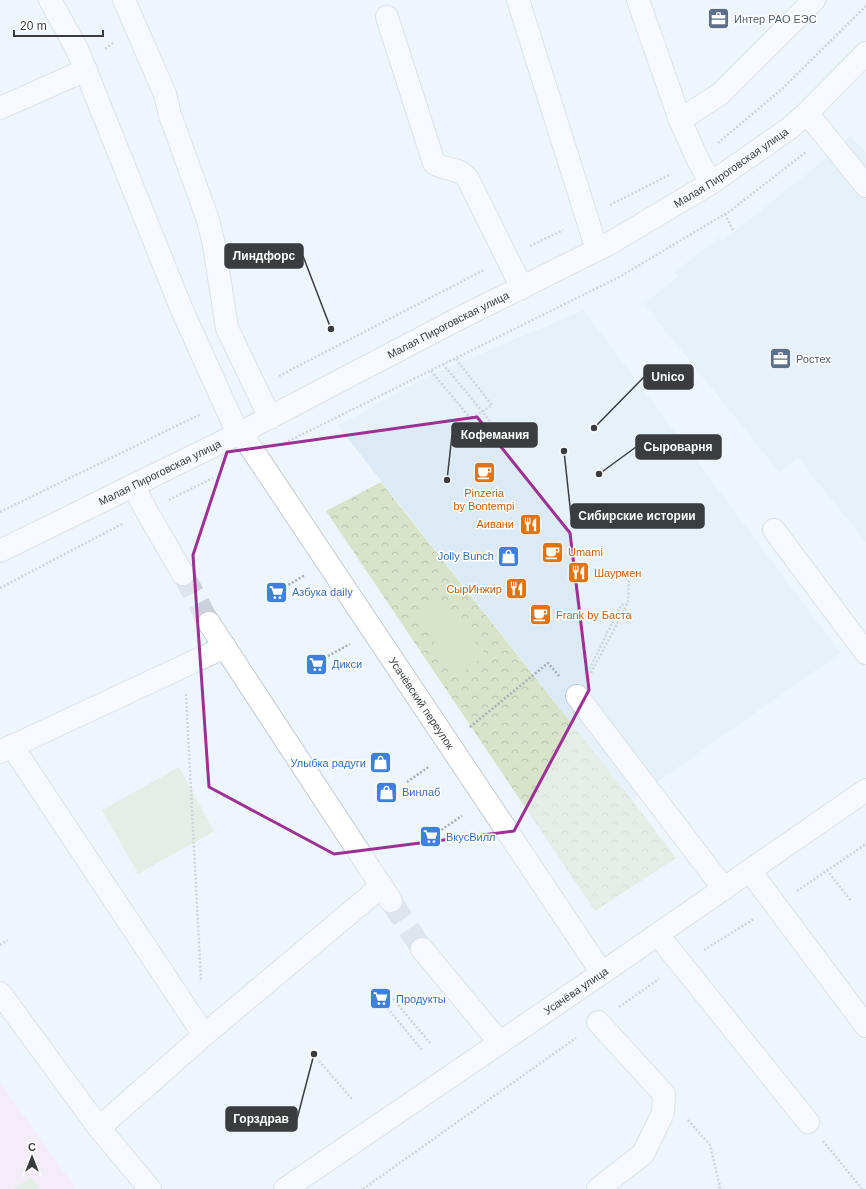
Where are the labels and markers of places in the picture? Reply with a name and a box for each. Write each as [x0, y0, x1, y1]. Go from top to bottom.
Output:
office icon: Интер РАО ЕЭС [705, 6, 731, 32]
place label: Интер РАО ЕЭС [734, 13, 817, 25]
callout: Линдфорс [225, 244, 303, 268]
office icon: Ростех [767, 346, 793, 372]
place label: Ростех [796, 353, 831, 365]
callout: Unico [644, 365, 693, 389]
callout: Кофемания [452, 423, 537, 447]
callout: Сыроварня [636, 435, 721, 459]
cafe icon: Pinzeria by Bontempi [471, 460, 497, 486]
place label: Pinzeria by Bontempi [453, 487, 515, 512]
callout: Сибирские истории [571, 504, 704, 528]
restaurant icon: Аивани [517, 511, 543, 537]
place label: Аивани [476, 518, 514, 530]
cafe icon: Umami [539, 539, 565, 565]
shop icon: Jolly Bunch [496, 543, 522, 569]
place label: Umami [568, 546, 603, 558]
place label: Jolly Bunch [438, 550, 494, 562]
restaurant icon: Шаурмен [565, 560, 591, 586]
place label: Шаурмен [594, 567, 641, 579]
restaurant icon: СырИнжир [504, 576, 530, 602]
supermarket icon: Азбука daily [264, 579, 290, 605]
place label: СырИнжир [446, 583, 502, 595]
place label: Азбука daily [292, 586, 353, 598]
cafe icon: Frank by Баста [527, 602, 553, 628]
place label: Frank by Баста [556, 609, 633, 621]
supermarket icon: Дикси [304, 651, 330, 677]
place label: Дикси [332, 658, 362, 670]
shop icon: Улыбка радуги [368, 750, 394, 776]
place label: Улыбка радуги [291, 757, 366, 769]
shop icon: Винлаб [374, 779, 400, 805]
place label: Винлаб [402, 786, 440, 798]
supermarket icon: ВкусВилл [418, 824, 444, 850]
place label: ВкусВилл [446, 831, 495, 843]
supermarket icon: Продукты [367, 986, 393, 1012]
place label: Продукты [396, 993, 446, 1005]
callout: Горздрав [226, 1107, 297, 1131]

